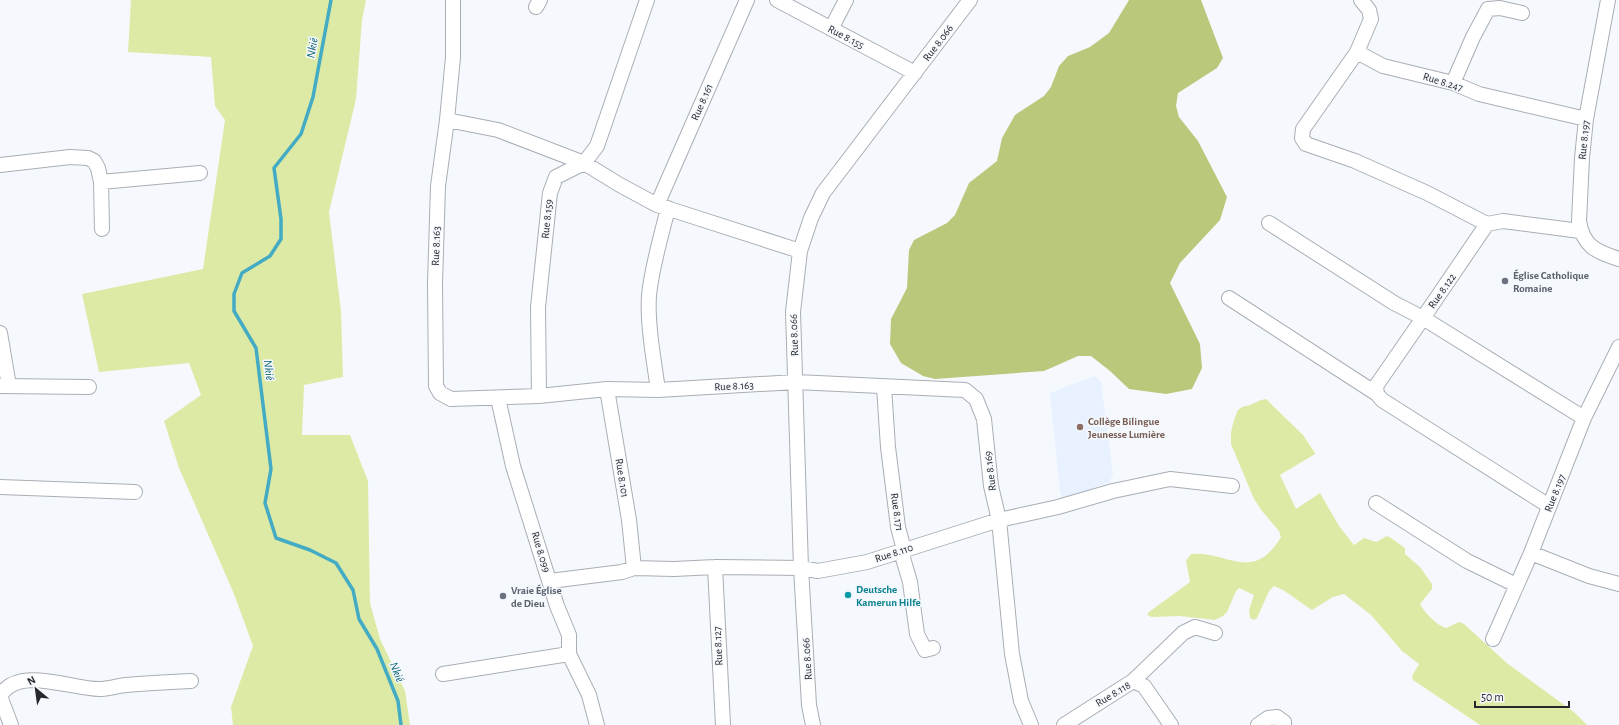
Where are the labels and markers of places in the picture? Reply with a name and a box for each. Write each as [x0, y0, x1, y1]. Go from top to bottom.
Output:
place label: Église Catholique Romaine [1513, 269, 1589, 294]
marker: Église Catholique Romaine [1500, 276, 1510, 286]
place label: Collège Bilingue Jeunesse Lumière [1088, 416, 1165, 440]
marker: Collège Bilingue Jeunesse Lumière [1075, 422, 1085, 432]
place label: Vraie Église de Dieu [511, 584, 562, 609]
place label: Deutsche Kamerun Hilfe [856, 584, 921, 608]
marker: Deutsche Kamerun Hilfe [843, 590, 853, 600]
marker: Vraie Église de Dieu [498, 591, 508, 601]

